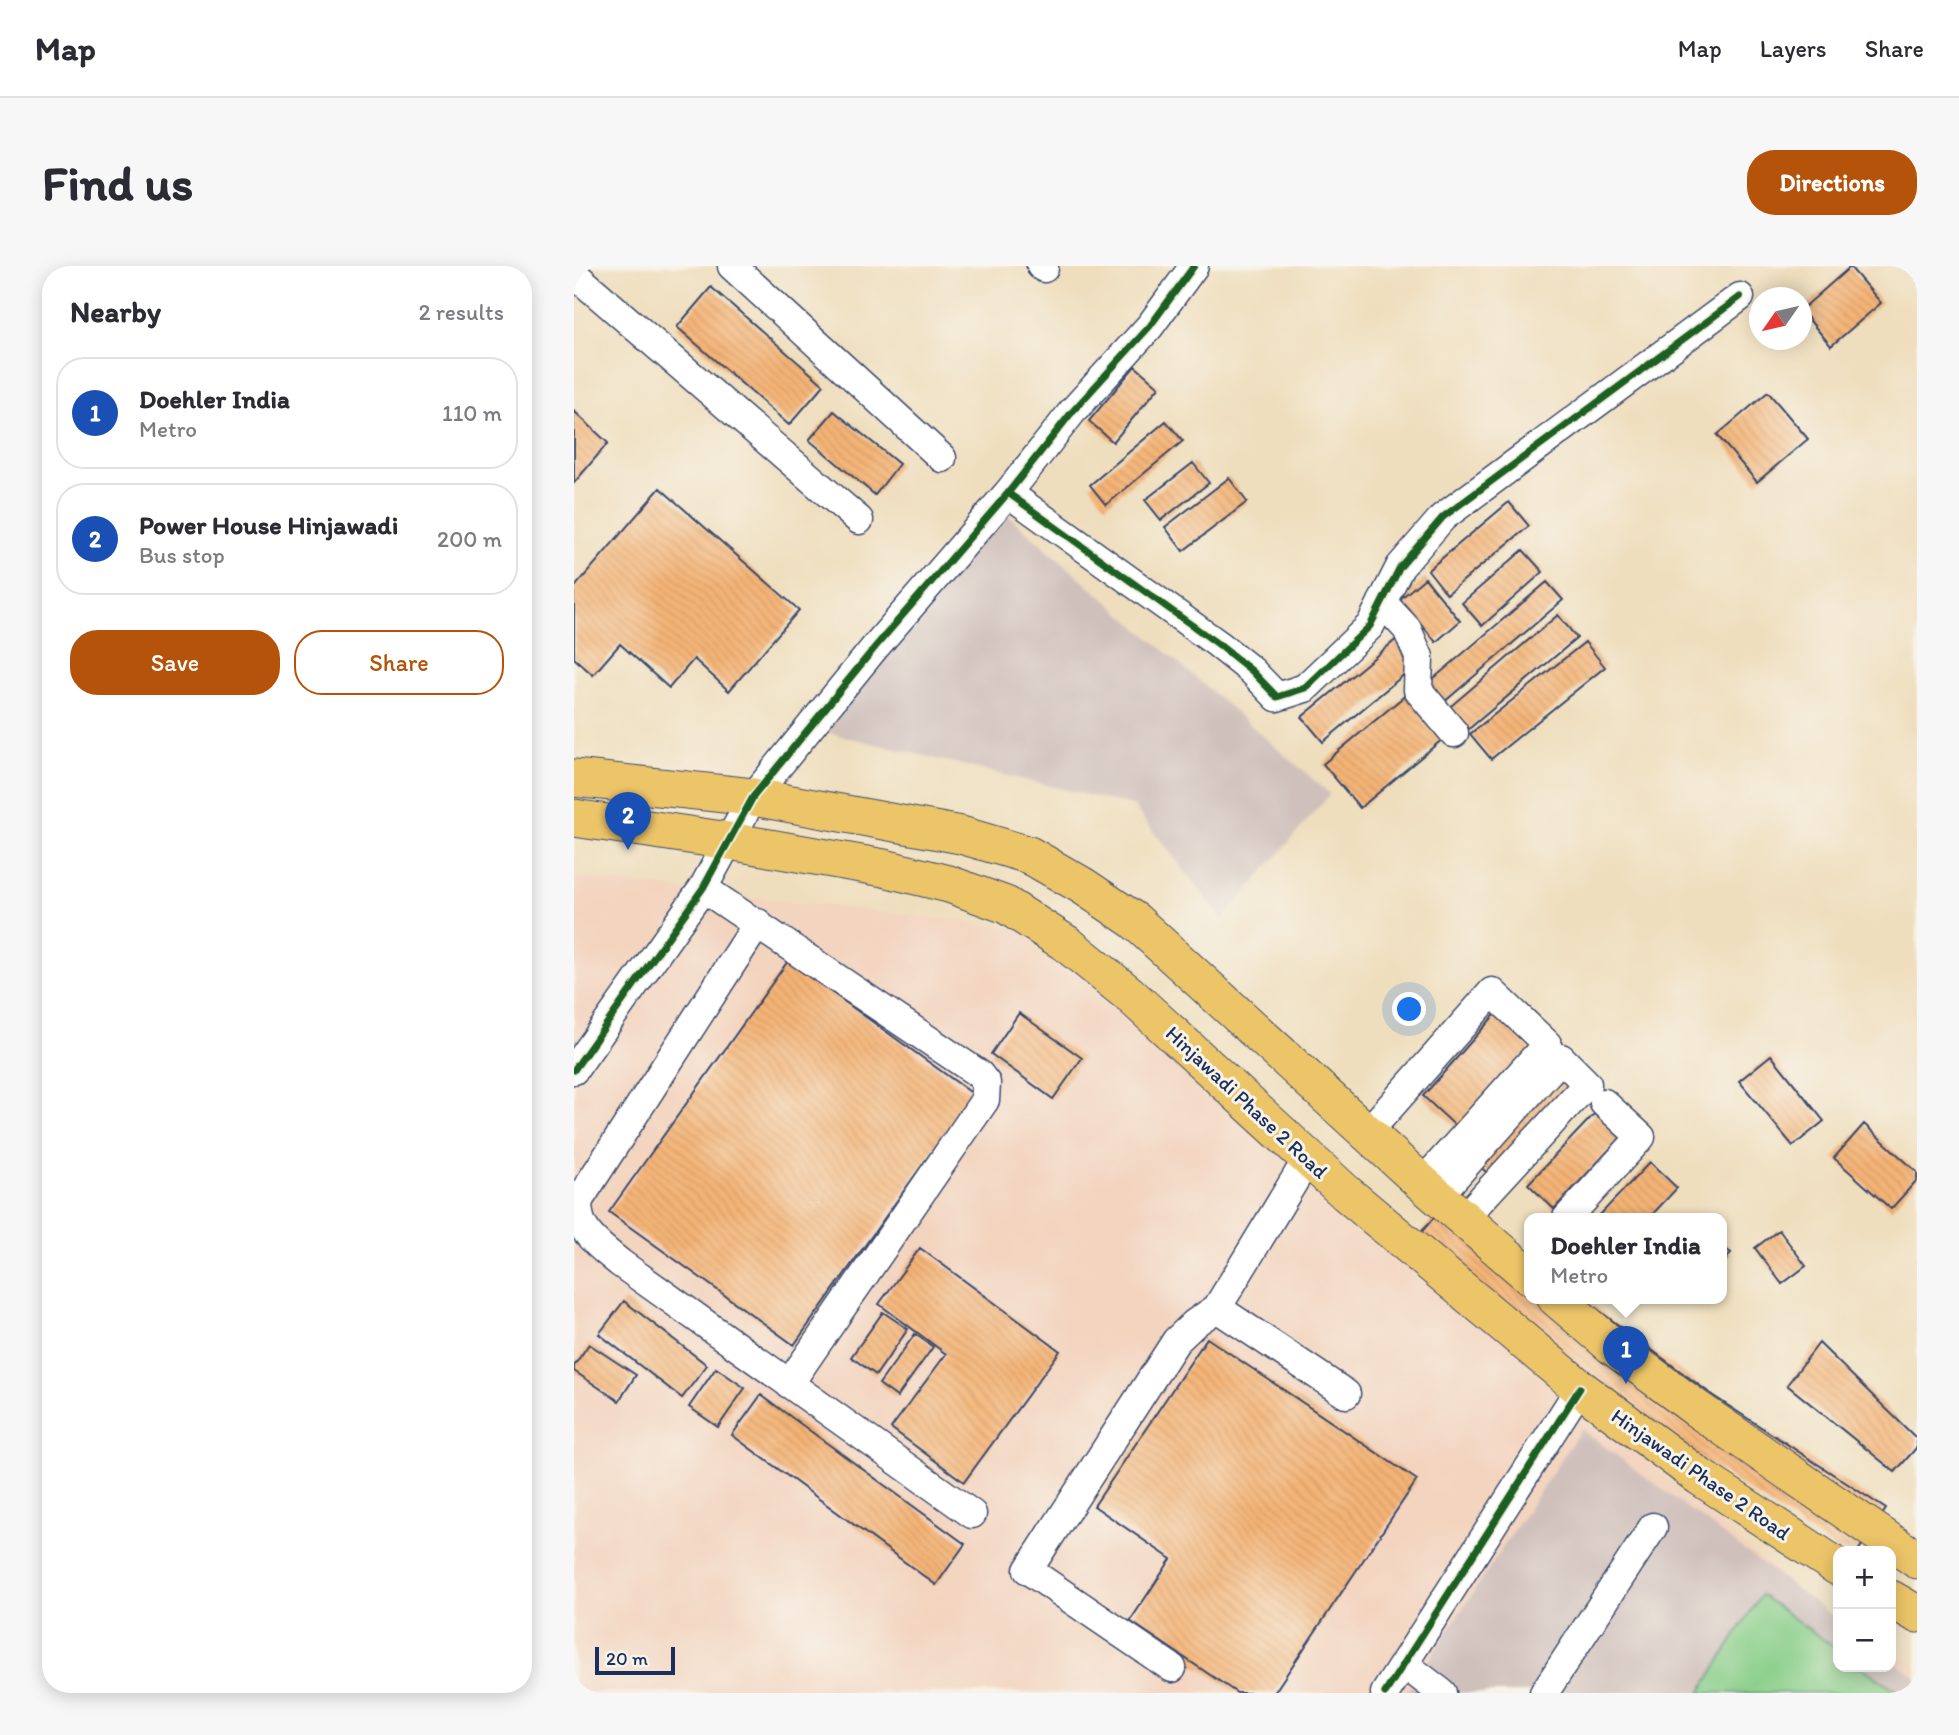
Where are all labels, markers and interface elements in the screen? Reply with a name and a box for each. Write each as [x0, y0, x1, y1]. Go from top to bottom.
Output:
text: Map [35, 29, 96, 68]
text: Map [1678, 34, 1722, 63]
text: Layers [1760, 34, 1827, 63]
text: Share [1865, 34, 1924, 63]
button: Directions [1747, 150, 1917, 215]
text: Find us [42, 153, 193, 212]
north arrow [1749, 287, 1812, 350]
text: Nearby [70, 293, 161, 330]
text: 2 results [418, 298, 504, 326]
text: Doehler India [139, 383, 290, 415]
text: 1 [90, 399, 100, 427]
text: 110 m [442, 399, 502, 427]
text: Metro [139, 415, 197, 443]
text: Power House Hinjawadi [139, 509, 398, 541]
text: 2 [89, 525, 101, 553]
text: 200 m [437, 525, 502, 553]
text: Bus stop [139, 541, 225, 569]
button: Save [70, 630, 280, 695]
button: Share [294, 630, 504, 695]
pin: 2 [605, 792, 651, 850]
your location [1392, 992, 1426, 1026]
street label: Hinjawadi Phase 2 Road [1161, 1020, 1334, 1184]
popup [1524, 1213, 1727, 1304]
text: Doehler India [1550, 1229, 1701, 1261]
text: Metro [1550, 1261, 1608, 1289]
pin: 1 [1603, 1326, 1649, 1384]
street label: Hinjawadi Phase 2 Road [1607, 1403, 1796, 1545]
map controls [1833, 1546, 1896, 1672]
button: + [1833, 1546, 1896, 1609]
button: − [1833, 1609, 1896, 1672]
scale bar [595, 1644, 676, 1676]
text: 20 m [606, 1647, 648, 1670]

